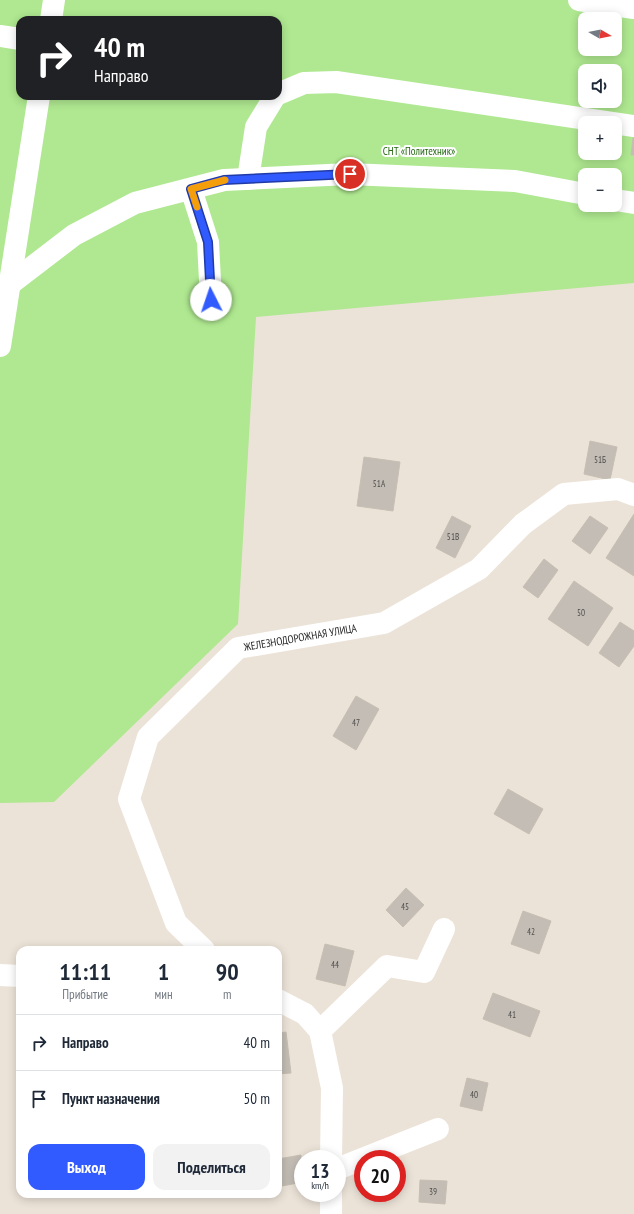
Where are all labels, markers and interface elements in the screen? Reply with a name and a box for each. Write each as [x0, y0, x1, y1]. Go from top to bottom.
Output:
north arrow [578, 12, 622, 56]
map controls [578, 12, 622, 212]
text: 40 m [94, 28, 145, 65]
icon: right [28, 32, 80, 84]
text: Направо [94, 64, 149, 87]
button: sound [578, 64, 622, 108]
button: + [578, 116, 622, 160]
park label: СНТ «Политехник» [383, 144, 455, 158]
pin [333, 157, 367, 191]
icon: arrive [339, 163, 361, 185]
button: − [578, 168, 622, 212]
position arrow [190, 279, 232, 321]
house number: 51Б [594, 454, 606, 465]
house number: 51А [373, 478, 386, 489]
house number: 51В [447, 531, 459, 542]
house number: 50 [577, 607, 585, 618]
street label: ЖЕЛЕЗНОДОРОЖНАЯ УЛИЦА [242, 621, 358, 654]
house number: 47 [352, 717, 360, 728]
house number: 45 [401, 901, 409, 912]
house number: 42 [527, 926, 535, 937]
text: 11:11 [59, 956, 111, 987]
text: 1 [158, 956, 169, 987]
text: 90 [216, 956, 239, 987]
house number: 44 [331, 959, 339, 970]
text: Прибытие [62, 986, 108, 1003]
text: мин [154, 986, 173, 1003]
text: m [223, 986, 231, 1003]
house number: 41 [508, 1009, 516, 1020]
icon: right [28, 1032, 50, 1054]
text: Направо [62, 1033, 109, 1052]
text: 40 m [244, 1033, 270, 1052]
icon: arrive [28, 1088, 50, 1110]
text: Пункт назначения [62, 1089, 160, 1108]
text: 50 m [244, 1089, 270, 1108]
house number: 40 [470, 1089, 478, 1100]
button: Выход [28, 1144, 145, 1190]
button: Поделиться [153, 1144, 270, 1190]
speed limit sign: 20 [354, 1150, 406, 1202]
text: 13 [310, 1158, 330, 1184]
text: km/h [311, 1179, 329, 1192]
house number: 39 [429, 1186, 437, 1197]

